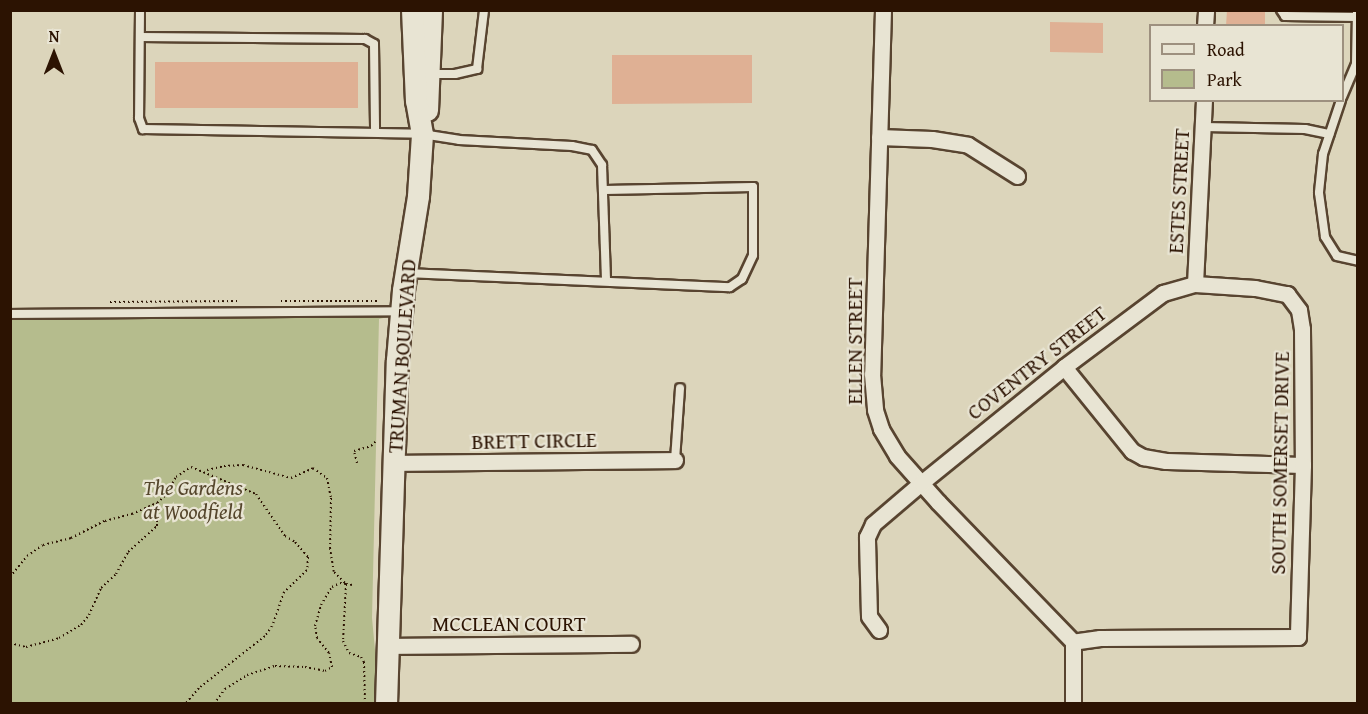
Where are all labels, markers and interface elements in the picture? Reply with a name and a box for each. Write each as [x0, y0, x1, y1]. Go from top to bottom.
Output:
north arrow [24, 24, 84, 84]
text: N [49, 24, 59, 48]
legend [1149, 24, 1344, 102]
text: Road [1207, 36, 1245, 63]
text: Park [1207, 66, 1242, 93]
street label: ESTES STREET [1163, 128, 1195, 254]
street label: TRUMAN BOULEVARD [383, 258, 421, 454]
street label: ELLEN STREET [842, 277, 868, 405]
street label: COVENTRY STREET [962, 301, 1112, 425]
street label: SOUTH SOMERSET DRIVE [1265, 351, 1295, 575]
street label: BRETT CIRCLE [471, 427, 597, 455]
park label: The Gardens at Woodfield [143, 475, 243, 525]
street label: MCCLEAN COURT [432, 611, 586, 637]

